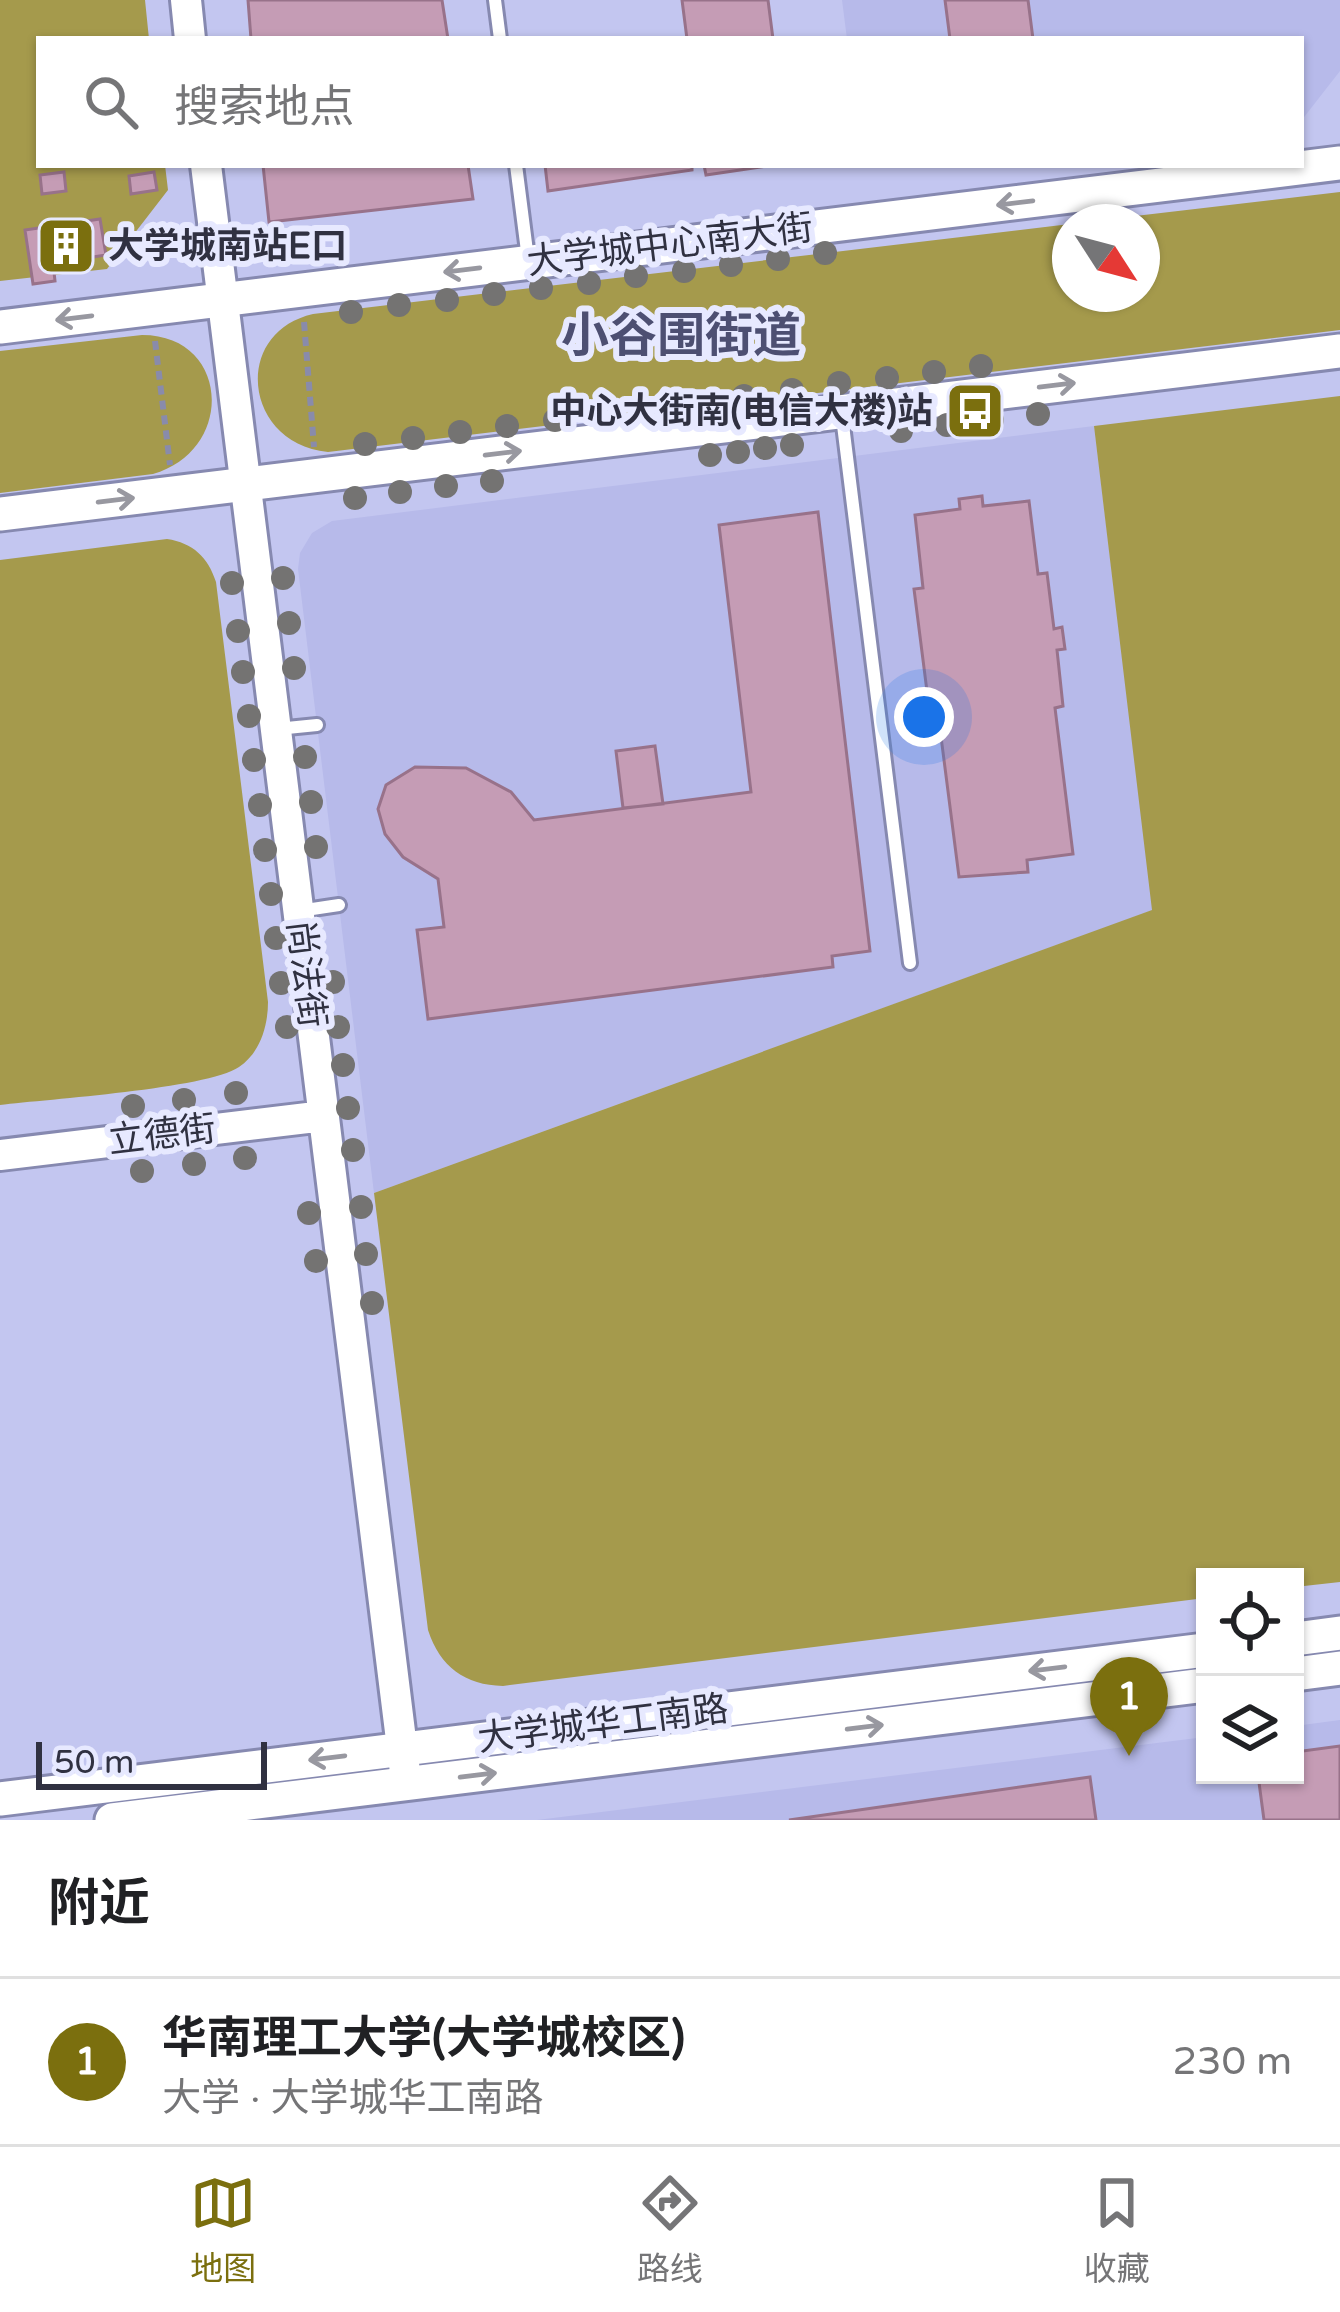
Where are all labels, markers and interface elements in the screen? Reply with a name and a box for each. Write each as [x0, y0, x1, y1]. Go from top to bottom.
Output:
search box [36, 36, 1304, 168]
icon: search [78, 69, 144, 135]
text: 搜索地点 [174, 81, 354, 135]
one-way arrow [997, 192, 1036, 214]
north arrow [1052, 204, 1160, 312]
street label: 大学城中心南大街 [524, 206, 816, 284]
building icon: 大学城南站E口 [35, 215, 97, 277]
place label: 大学城南站E口 [108, 225, 347, 268]
one-way arrow [443, 260, 482, 282]
one-way arrow [56, 307, 95, 329]
district label: 小谷围街道 [561, 308, 801, 366]
one-way arrow [1037, 374, 1076, 396]
bus stop icon: 中心大街南(电信大楼)站 [944, 380, 1006, 442]
place label: 中心大街南(电信大楼)站 [551, 390, 933, 433]
one-way arrow [483, 441, 522, 463]
one-way arrow [96, 488, 135, 510]
your location [894, 687, 954, 747]
street label: 尚法街 [278, 918, 334, 1030]
street label: 立德街 [106, 1107, 218, 1163]
map controls [1196, 1568, 1304, 1784]
button: locate [1196, 1568, 1304, 1676]
pin: 1 [1090, 1657, 1168, 1756]
one-way arrow [1028, 1659, 1067, 1681]
button: layers [1196, 1676, 1304, 1784]
street label: 大学城华工南路 [475, 1687, 731, 1761]
one-way arrow [845, 1715, 884, 1737]
scale bar [36, 1736, 267, 1789]
text: 50 m [54, 1743, 134, 1782]
one-way arrow [308, 1748, 347, 1770]
one-way arrow [458, 1763, 497, 1785]
text: 附近 [48, 1873, 150, 1935]
text: 华南理工大学(大学城校区) [162, 2012, 685, 2066]
text: 1 [75, 2038, 99, 2085]
text: 230 m [1173, 2038, 1292, 2085]
text: 大学 · 大学城华工南路 [162, 2075, 543, 2122]
tab: 地图 [190, 2170, 256, 2290]
tab: 路线 [637, 2170, 703, 2290]
tab: 收藏 [1084, 2170, 1150, 2290]

